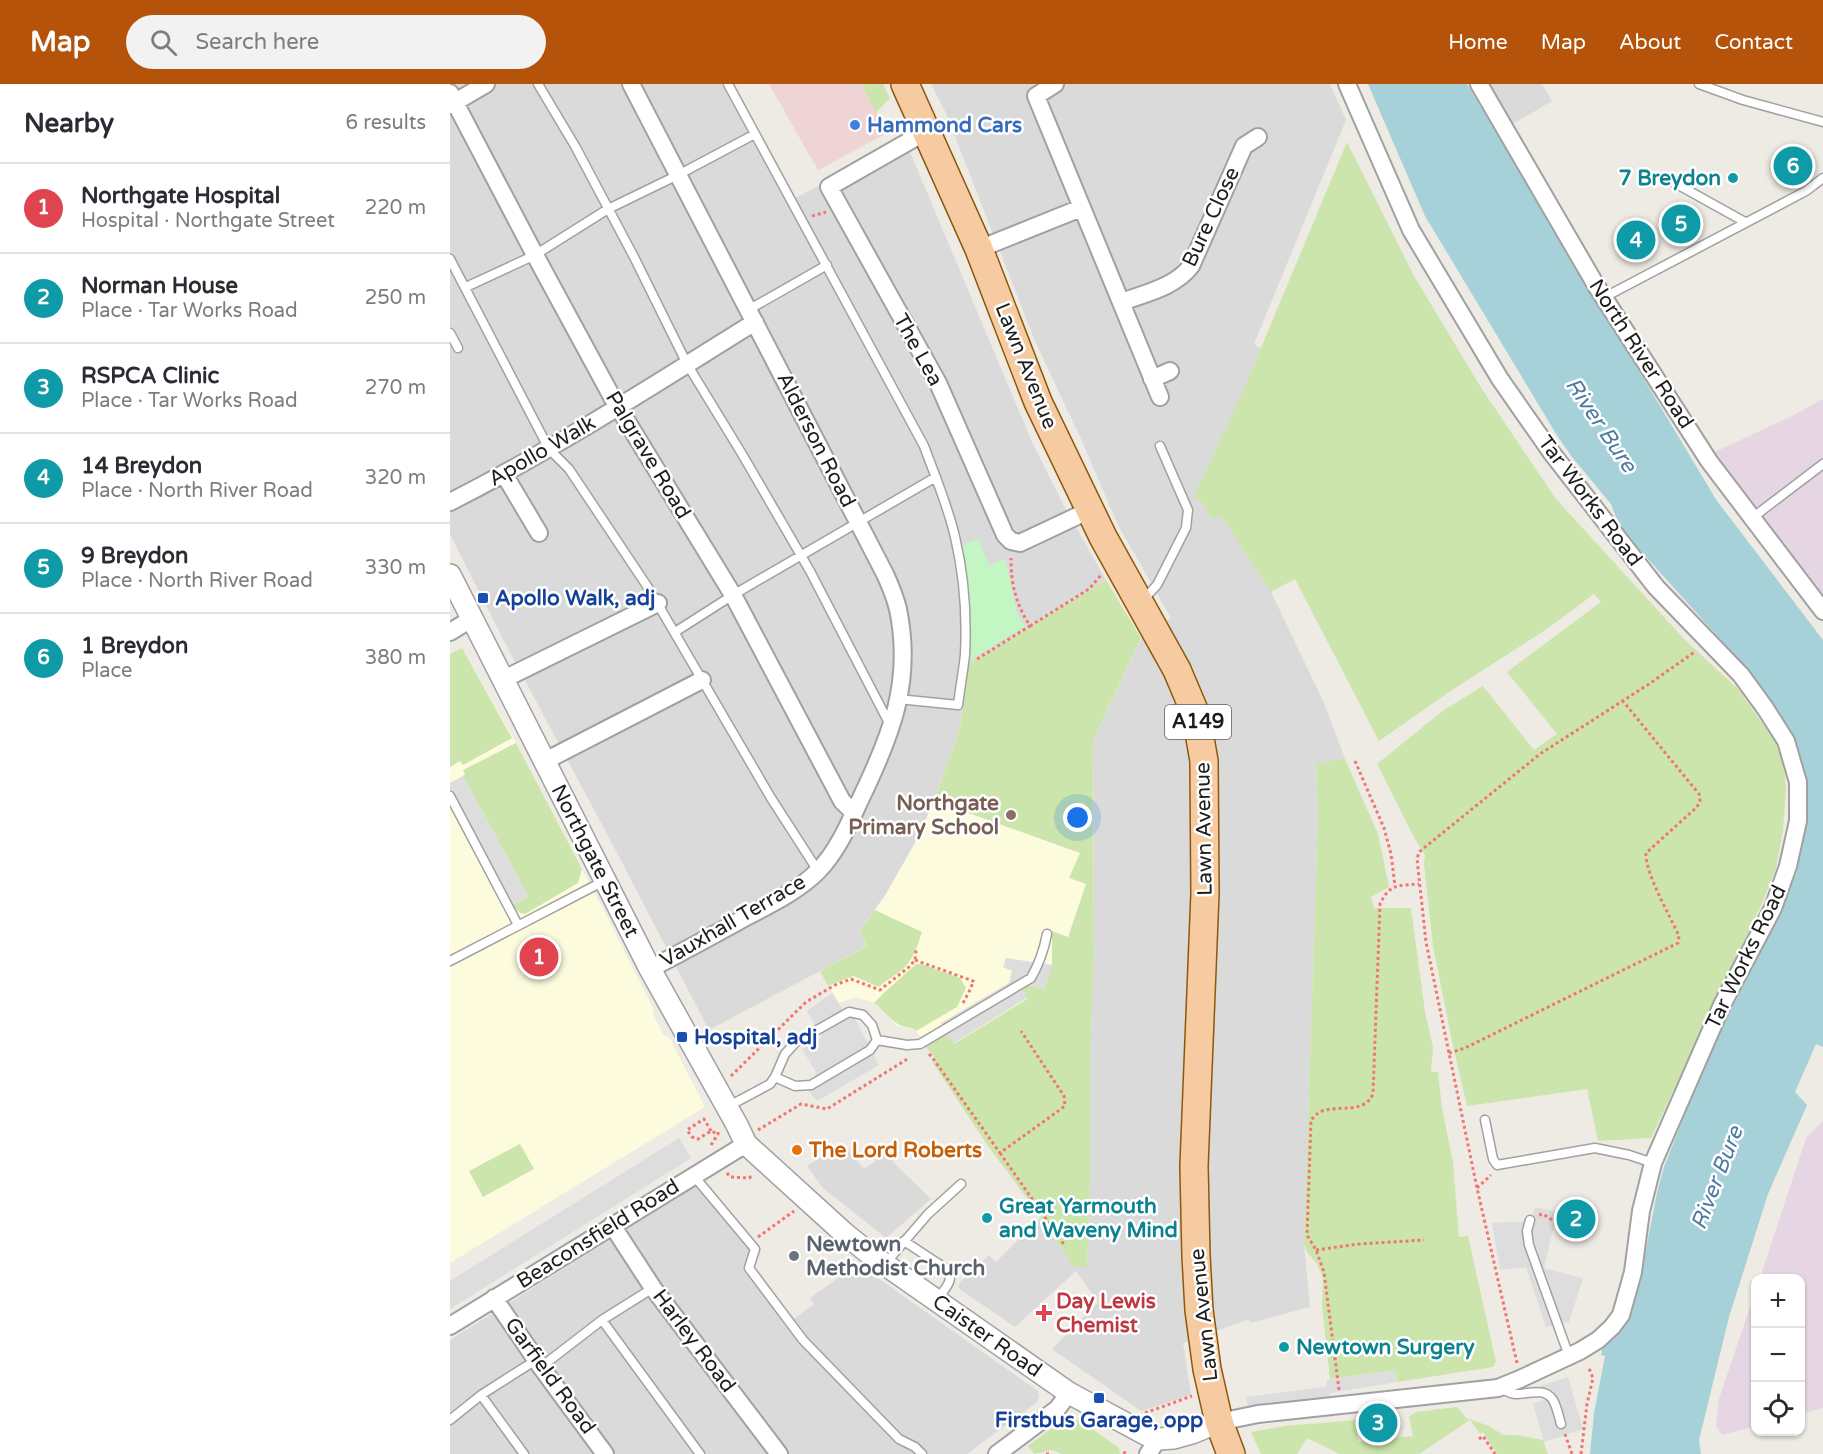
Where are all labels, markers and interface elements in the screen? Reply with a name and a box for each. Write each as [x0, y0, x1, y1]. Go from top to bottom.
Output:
search box [126, 15, 546, 69]
text: Map [30, 25, 90, 59]
icon: search [147, 26, 180, 59]
text: Search here [195, 29, 319, 55]
text: Home [1448, 30, 1508, 55]
text: Map [1541, 30, 1586, 55]
text: About [1619, 30, 1681, 55]
text: Contact [1714, 30, 1793, 55]
text: Nearby [24, 108, 114, 139]
text: 6 results [346, 111, 426, 135]
place label: Hammond Cars [867, 113, 1022, 138]
marker: Hammond Cars [848, 118, 862, 132]
pin: 6 [1774, 144, 1812, 188]
street label: Bure Close [1177, 163, 1245, 271]
place label: 7 Breydon [1618, 166, 1721, 191]
marker: 7 Breydon [1726, 171, 1740, 185]
text: Northgate Hospital [81, 183, 280, 209]
text: 1 [37, 196, 50, 220]
text: 220 m [365, 196, 426, 220]
pin: 5 [1662, 202, 1700, 246]
text: Hospital · Northgate Street [81, 209, 335, 233]
pin: 4 [1616, 218, 1656, 262]
text: Norman House [81, 273, 238, 299]
street label: North River Road [1583, 275, 1699, 433]
text: 2 [37, 286, 50, 310]
text: 250 m [365, 286, 426, 310]
text: Place · Tar Works Road [81, 299, 298, 323]
street label: Lawn Avenue [989, 299, 1063, 433]
street label: The Lea [888, 310, 948, 390]
text: RSPCA Clinic [81, 363, 219, 389]
street label: Alderson Road [771, 368, 861, 512]
water label: River Bure [1560, 373, 1643, 478]
text: 3 [37, 376, 50, 400]
text: 270 m [365, 376, 426, 400]
street label: Palgrave Road [600, 387, 696, 523]
text: Place · Tar Works Road [81, 389, 298, 413]
street label: Apollo Walk [484, 410, 600, 492]
street label: Tar Works Road [1533, 431, 1647, 571]
text: 14 Breydon [81, 453, 202, 479]
text: 4 [37, 466, 50, 490]
text: 320 m [365, 466, 426, 490]
text: Place · North River Road [81, 479, 313, 503]
text: 9 Breydon [81, 543, 188, 569]
text: 5 [37, 556, 50, 580]
text: 330 m [365, 556, 426, 580]
text: Place · North River Road [81, 569, 313, 593]
place label: Apollo Walk, adj [495, 586, 655, 611]
marker: Apollo Walk, adj [476, 591, 490, 605]
text: 1 Breydon [81, 633, 188, 659]
text: 6 [37, 646, 50, 670]
text: 380 m [365, 646, 426, 670]
text: Place [81, 659, 132, 683]
road number: A149 [1165, 705, 1231, 739]
street label: Lawn Avenue [1190, 762, 1218, 896]
street label: Northgate Street [546, 780, 644, 942]
place label: Northgate Primary School [848, 791, 999, 840]
your location [1063, 803, 1092, 832]
marker: Northgate Primary School [1004, 808, 1018, 822]
street label: Vauxhall Terrace [656, 869, 810, 973]
street label: Tar Works Road [1700, 881, 1792, 1033]
pin: 1 [520, 934, 559, 980]
place label: Hospital, adj [694, 1025, 817, 1050]
marker: Hospital, adj [675, 1030, 689, 1044]
water label: River Bure [1685, 1121, 1749, 1233]
place label: The Lord Roberts [808, 1138, 982, 1163]
marker: The Lord Roberts [790, 1143, 804, 1157]
street label: Beaconsfield Road [512, 1174, 684, 1294]
place label: Great Yarmouth and Waveny Mind [999, 1194, 1178, 1243]
pin: 2 [1556, 1196, 1596, 1242]
marker: Great Yarmouth and Waveny Mind [980, 1211, 994, 1225]
place label: Newtown Methodist Church [806, 1232, 985, 1281]
street label: Lawn Avenue [1185, 1247, 1223, 1383]
marker: Newtown Methodist Church [787, 1249, 801, 1263]
map controls [1751, 1274, 1805, 1436]
button: + [1751, 1274, 1805, 1328]
street label: Harley Road [647, 1285, 741, 1397]
street label: Caister Road [928, 1289, 1046, 1383]
place label: Day Lewis Chemist [1056, 1289, 1156, 1338]
marker: Day Lewis Chemist [1037, 1306, 1051, 1320]
street label: Garfield Road [499, 1313, 601, 1439]
button: − [1751, 1328, 1805, 1382]
place label: Newtown Surgery [1296, 1335, 1475, 1360]
marker: Newtown Surgery [1277, 1340, 1291, 1354]
button: locate [1751, 1382, 1805, 1436]
marker: Firstbus Garage, opp [1092, 1391, 1106, 1405]
pin: 3 [1358, 1400, 1398, 1446]
place label: Firstbus Garage, opp [995, 1408, 1203, 1433]

